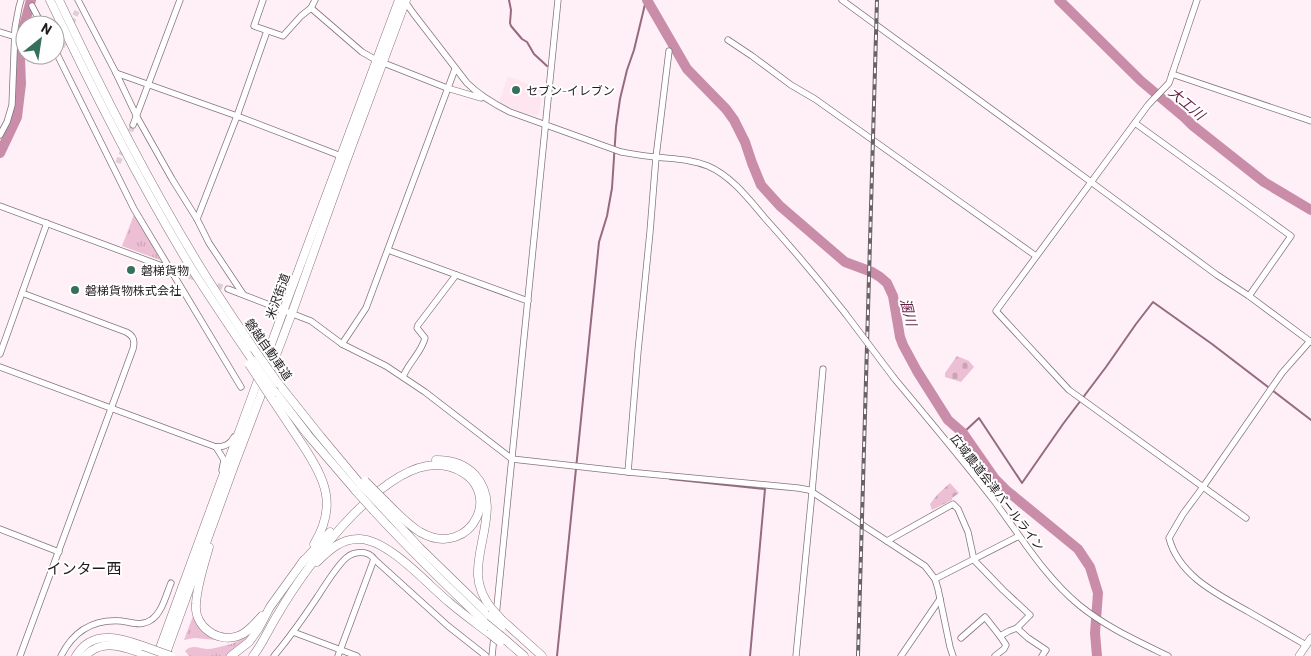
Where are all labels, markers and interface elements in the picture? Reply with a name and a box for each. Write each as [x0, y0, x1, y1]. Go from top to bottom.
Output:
north arrow [15, 15, 65, 65]
text: N [38, 19, 55, 38]
place label: セブン-イレブン [526, 83, 615, 97]
water label: 大工川 [1165, 83, 1210, 124]
marker: セブン-イレブン [510, 84, 522, 96]
place label: 磐梯貨物 [141, 263, 189, 277]
marker: 磐梯貨物 [125, 264, 137, 276]
street label: 米沢街道 [262, 271, 292, 321]
place label: 磐梯貨物株式会社 [85, 283, 181, 297]
marker: 磐梯貨物株式会社 [69, 284, 81, 296]
water label: 溷川 [897, 296, 921, 330]
street label: 磐越自動車道 [243, 315, 295, 383]
street label: 広域農道会津パールライン [948, 431, 1048, 553]
district label: インター西 [46, 559, 122, 577]

